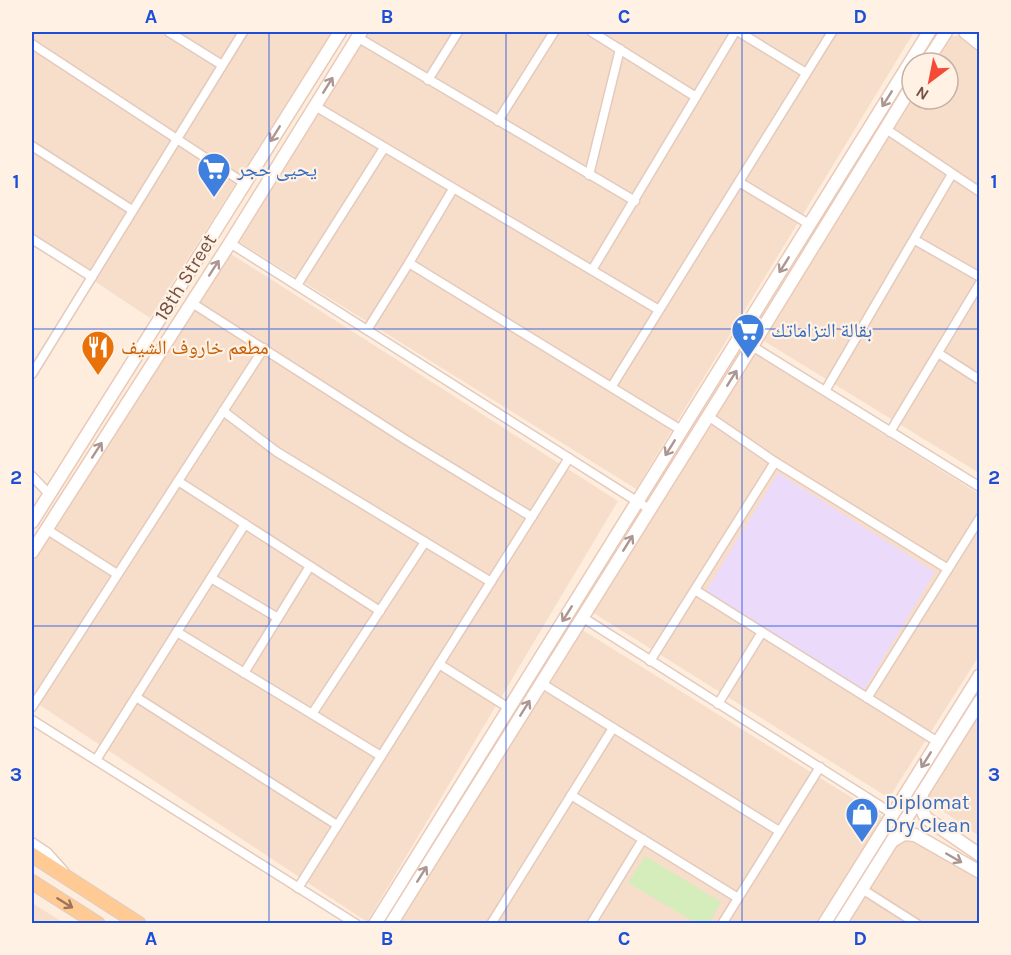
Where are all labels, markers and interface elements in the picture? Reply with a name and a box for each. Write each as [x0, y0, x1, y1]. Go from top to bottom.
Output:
text: A [145, 5, 158, 28]
text: B [381, 5, 393, 28]
text: C [618, 5, 630, 28]
text: D [853, 5, 867, 28]
north arrow [900, 51, 960, 111]
one-way arrow [322, 77, 334, 94]
text: N [912, 82, 932, 104]
one-way arrow [880, 90, 892, 107]
one-way arrow [269, 125, 281, 142]
supermarket icon: يحيى حجر [196, 151, 232, 198]
place label: يحيى حجر [236, 158, 317, 181]
text: 1 [12, 170, 20, 193]
text: 1 [990, 170, 998, 193]
street label: 18th Street [150, 229, 221, 325]
one-way arrow [777, 256, 789, 273]
one-way arrow [208, 260, 220, 277]
supermarket icon: بقالة التزاماتك [730, 312, 766, 359]
place label: بقالة التزاماتك [771, 319, 872, 342]
restaurant icon: مطعم خاروف الشيف [80, 329, 116, 376]
place label: مطعم خاروف الشيف [121, 336, 269, 361]
one-way arrow [727, 370, 739, 387]
one-way arrow [664, 439, 676, 456]
one-way arrow [92, 442, 104, 459]
text: 2 [10, 466, 22, 489]
text: 2 [988, 466, 1000, 489]
one-way arrow [623, 535, 635, 552]
one-way arrow [561, 605, 573, 622]
one-way arrow [519, 700, 531, 717]
one-way arrow [920, 751, 932, 768]
text: 3 [10, 763, 22, 786]
text: 3 [988, 763, 1000, 786]
place label: Diplomat Dry Clean [885, 791, 971, 837]
shop icon: Diplomat Dry Clean [844, 796, 880, 843]
one-way arrow [945, 852, 962, 864]
one-way arrow [416, 866, 428, 883]
one-way arrow [56, 897, 73, 909]
text: A [145, 927, 158, 950]
text: B [381, 927, 393, 950]
text: C [618, 927, 630, 950]
text: D [853, 927, 867, 950]

